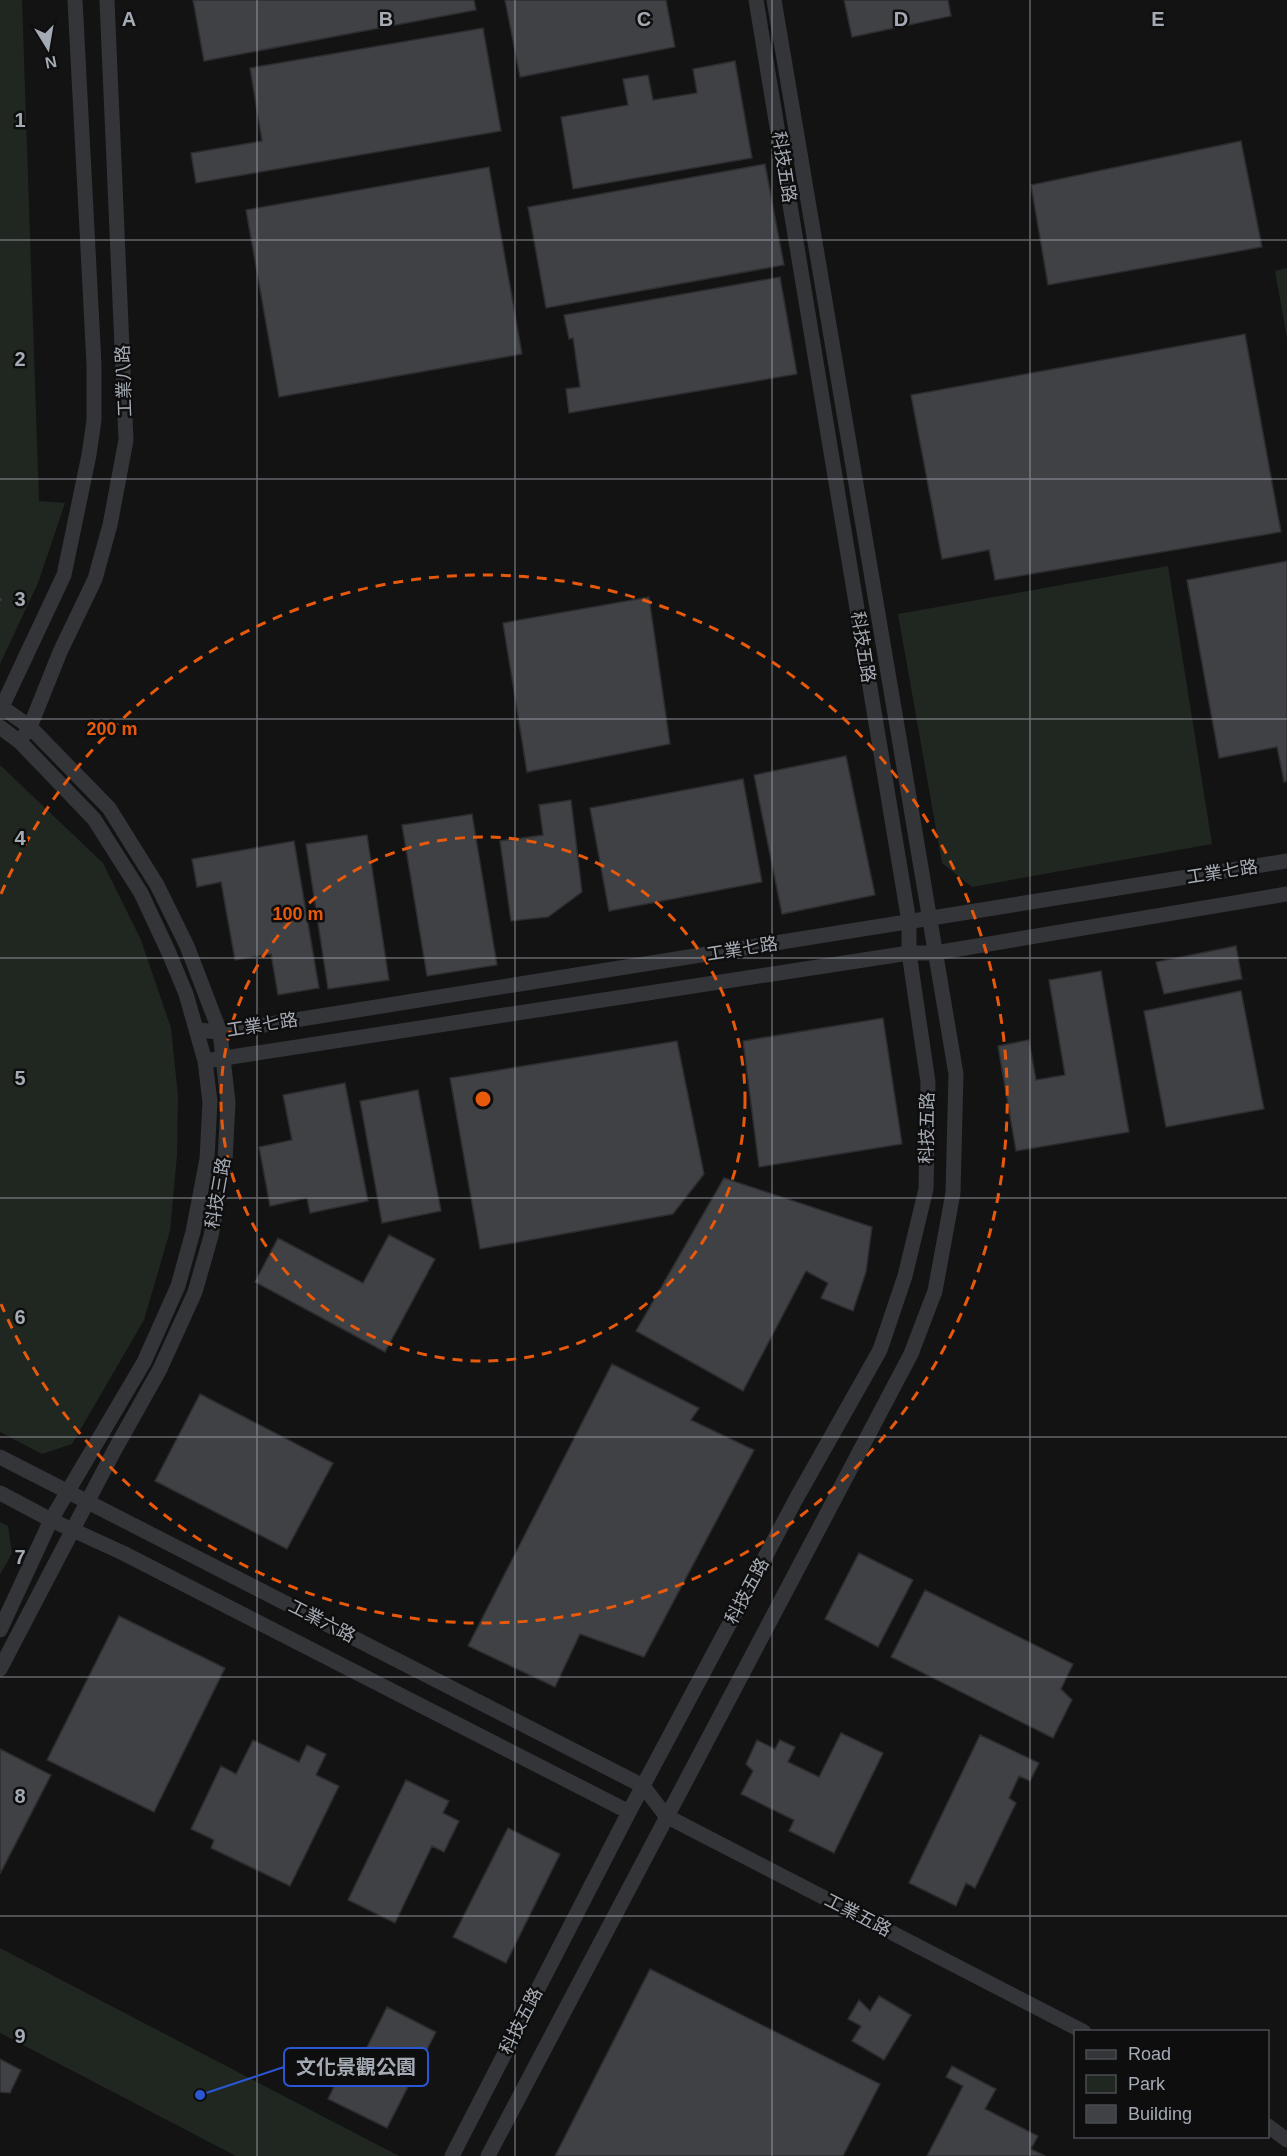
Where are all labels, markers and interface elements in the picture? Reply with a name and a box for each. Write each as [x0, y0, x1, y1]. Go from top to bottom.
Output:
text: A [122, 8, 136, 30]
text: B [379, 8, 393, 30]
text: C [637, 8, 651, 30]
text: D [894, 8, 908, 30]
text: E [1151, 8, 1165, 30]
north arrow [18, 18, 78, 78]
text: N [43, 53, 58, 72]
text: 1 [14, 109, 26, 131]
street label: 科技五路 [768, 130, 800, 204]
street label: 工業八路 [113, 345, 135, 417]
text: 2 [14, 348, 26, 370]
text: 3 [14, 588, 26, 610]
street label: 科技五路 [847, 610, 879, 684]
text: 200 m [86, 719, 138, 739]
text: 4 [14, 827, 26, 849]
street label: 工業七路 [1185, 856, 1259, 888]
text: 100 m [272, 904, 324, 924]
street label: 工業七路 [705, 933, 779, 965]
street label: 工業七路 [225, 1009, 299, 1041]
text: 5 [14, 1067, 26, 1089]
centre of rings [473, 1089, 493, 1109]
street label: 科技五路 [916, 1092, 938, 1164]
street label: 科技三路 [202, 1156, 234, 1230]
text: 6 [14, 1306, 26, 1328]
text: 7 [14, 1546, 26, 1568]
street label: 科技五路 [721, 1555, 773, 1627]
street label: 工業六路 [285, 1596, 359, 1646]
text: 8 [14, 1785, 26, 1807]
street label: 工業五路 [821, 1890, 895, 1940]
street label: 科技五路 [496, 1984, 546, 2058]
text: 9 [14, 2025, 26, 2047]
legend [1074, 2030, 1269, 2138]
text: Road [1128, 2044, 1171, 2064]
callout: 文化景觀公園 [284, 2048, 428, 2086]
text: 文化景觀公園 [296, 2056, 416, 2078]
text: Park [1128, 2074, 1166, 2094]
text: Building [1128, 2104, 1192, 2124]

